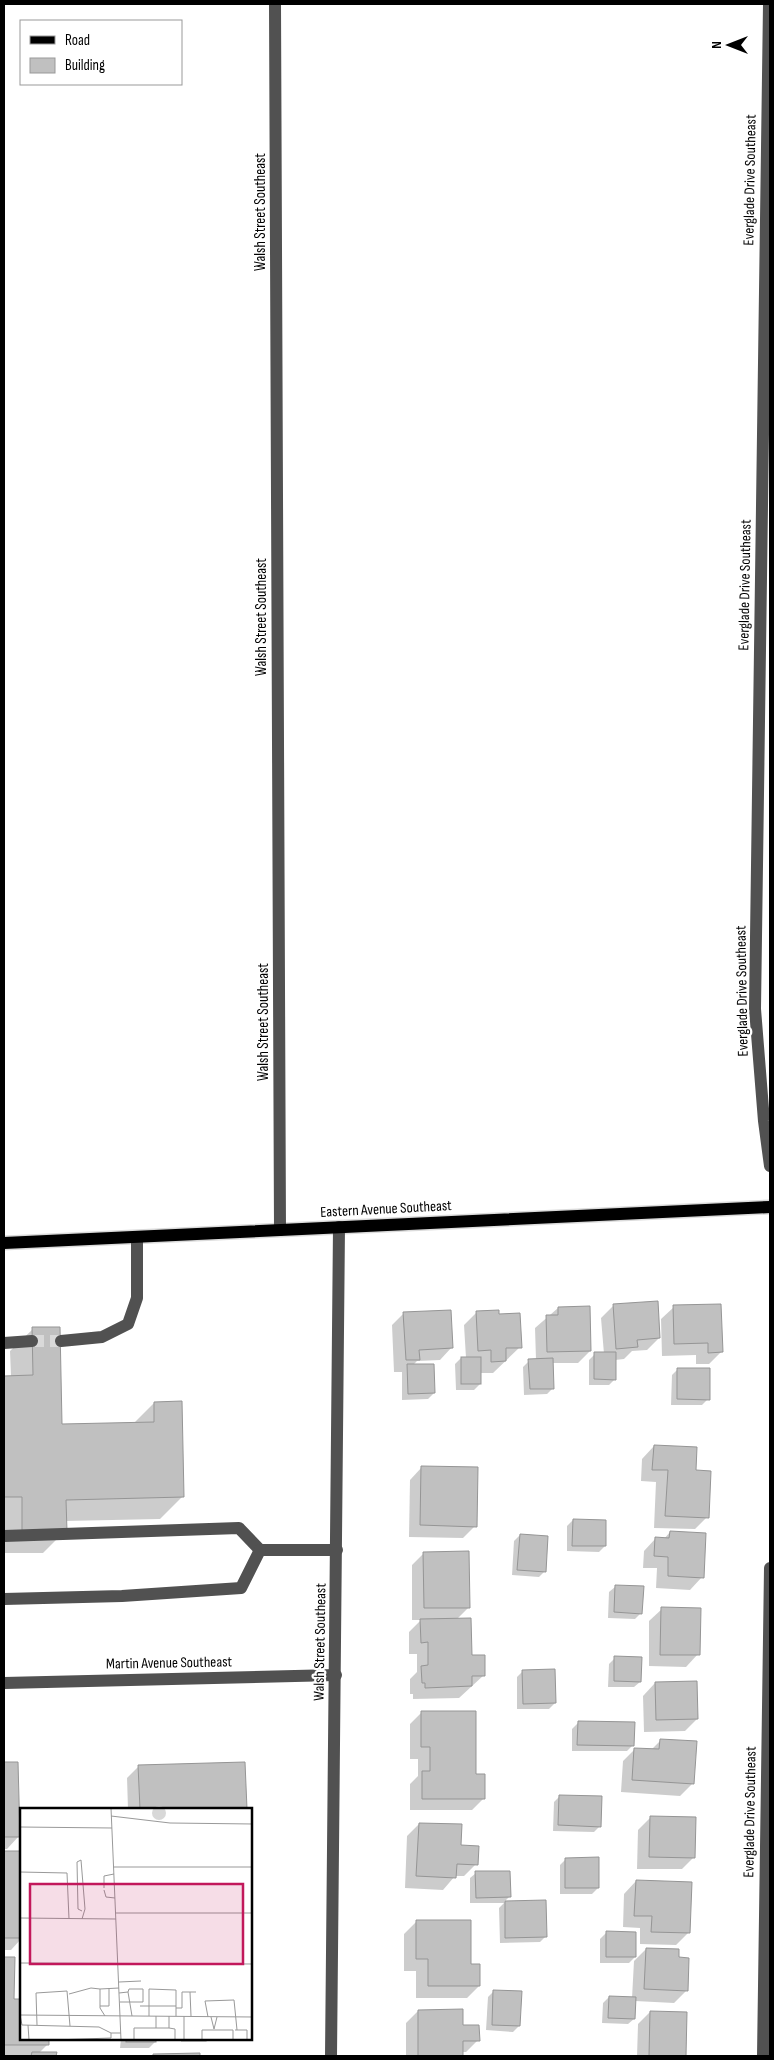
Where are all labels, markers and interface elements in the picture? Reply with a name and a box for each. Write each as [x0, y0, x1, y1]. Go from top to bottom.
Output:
legend [20, 20, 182, 85]
north arrow [704, 20, 754, 70]
text: Road [65, 31, 90, 50]
text: N [708, 41, 725, 49]
text: Building [65, 56, 105, 75]
street label: Everglade Drive Southeast [739, 114, 761, 246]
street label: Walsh Street Southeast [251, 153, 270, 271]
street label: Everglade Drive Southeast [734, 519, 756, 651]
street label: Walsh Street Southeast [252, 558, 271, 676]
street label: Everglade Drive Southeast [731, 925, 753, 1057]
street label: Walsh Street Southeast [254, 963, 273, 1081]
street label: Eastern Avenue Southeast [320, 1196, 453, 1222]
street label: Walsh Street Southeast [309, 1583, 331, 1701]
street label: Martin Avenue Southeast [106, 1652, 233, 1674]
street label: Everglade Drive Southeast [739, 1746, 761, 1878]
inset map [20, 1808, 252, 2040]

